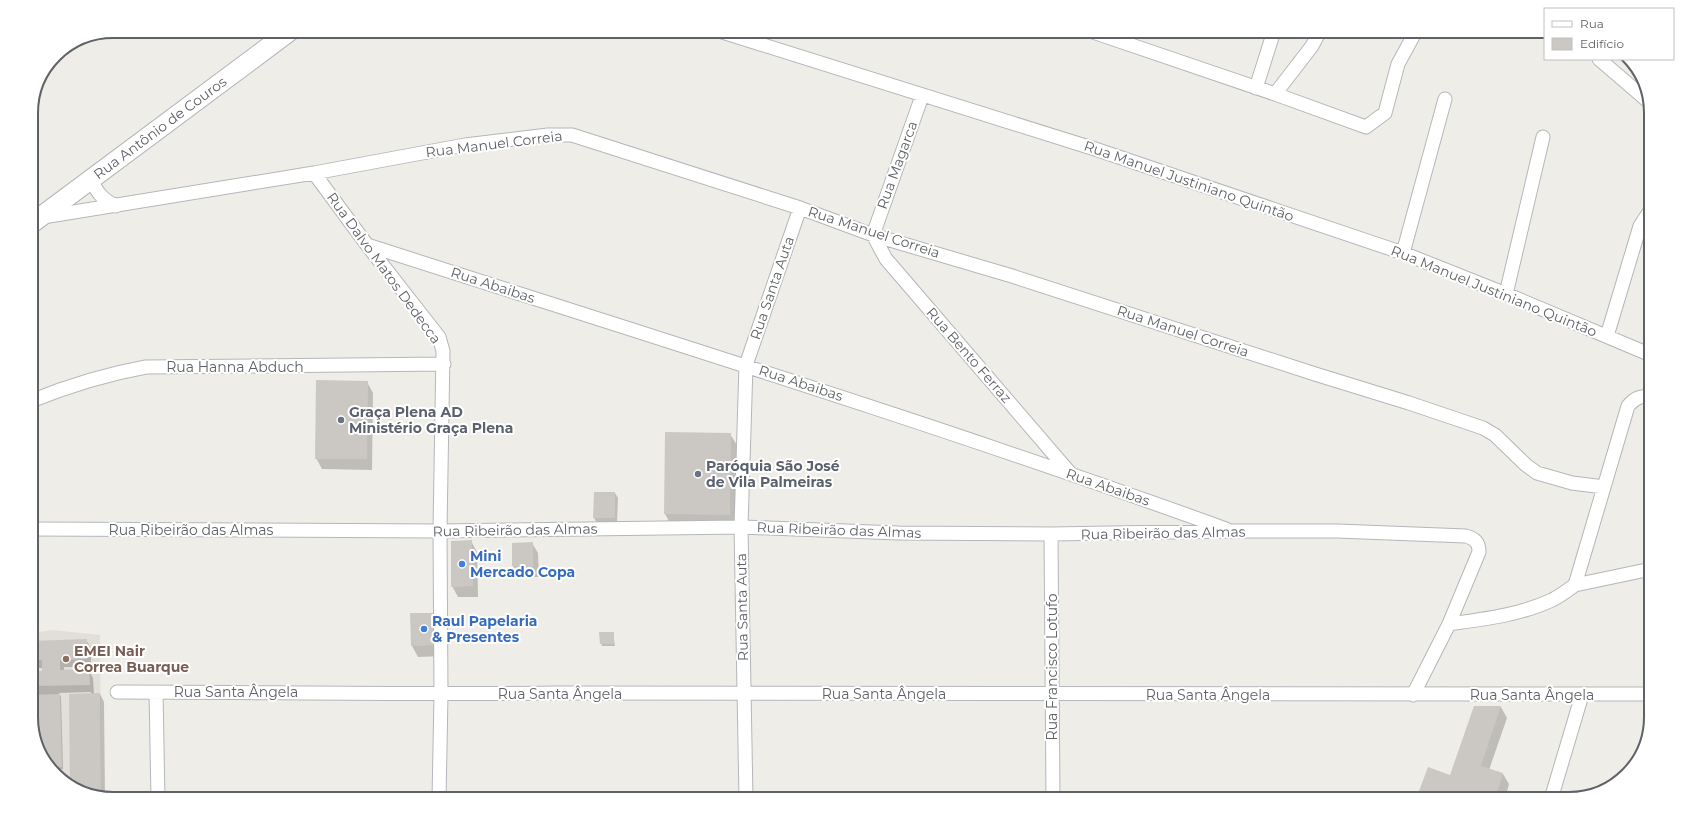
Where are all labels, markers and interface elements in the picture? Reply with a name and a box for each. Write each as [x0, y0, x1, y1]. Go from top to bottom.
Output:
legend [1544, 8, 1674, 60]
text: Rua [1580, 16, 1604, 31]
text: Edifício [1580, 36, 1624, 51]
street label: Rua Antônio de Couros [90, 72, 230, 183]
street label: Rua Magarca [873, 118, 921, 212]
street label: Rua Manuel Correia [425, 127, 563, 161]
street label: Rua Manuel Justiniano Quintão [1082, 137, 1297, 226]
street label: Rua Dalvo Matos Dedecca [323, 189, 445, 347]
street label: Rua Manuel Correia [806, 202, 942, 262]
street label: Rua Santa Auta [746, 234, 798, 342]
street label: Rua Manuel Justiniano Quintão [1388, 241, 1600, 341]
street label: Rua Abaibas [449, 263, 538, 307]
street label: Rua Manuel Correia [1115, 301, 1251, 361]
street label: Rua Bento Ferraz [923, 303, 1015, 407]
street label: Rua Hanna Abduch [166, 358, 304, 376]
street label: Rua Abaibas [757, 361, 846, 405]
place label: Graça Plena AD Ministério Graça Plena [349, 403, 513, 437]
marker: Graça Plena AD Ministério Graça Plena [336, 415, 346, 425]
place label: Paróquia São José de Vila Palmeiras [706, 457, 840, 491]
street label: Rua Abaibas [1064, 464, 1152, 510]
marker: Paróquia São José de Vila Palmeiras [693, 469, 703, 479]
street label: Rua Ribeirão das Almas [756, 518, 922, 542]
street label: Rua Ribeirão das Almas [432, 520, 598, 540]
street label: Rua Ribeirão das Almas [109, 521, 274, 539]
street label: Rua Ribeirão das Almas [1080, 523, 1246, 543]
place label: Mini Mercado Copa [470, 547, 575, 581]
street label: Rua Santa Auta [732, 553, 752, 661]
marker: Mini Mercado Copa [457, 559, 467, 569]
street label: Rua Francisco Lotufo [1043, 593, 1061, 740]
place label: Raul Papelaria & Presentes [432, 612, 538, 646]
marker: Raul Papelaria & Presentes [419, 624, 429, 634]
place label: EMEI Nair Correa Buarque [74, 642, 189, 676]
marker: EMEI Nair Correa Buarque [61, 654, 71, 664]
street label: Rua Santa Ângela [174, 683, 298, 701]
street label: Rua Santa Ângela [498, 685, 622, 703]
street label: Rua Santa Ângela [822, 685, 946, 703]
street label: Rua Santa Ângela [1146, 686, 1270, 704]
street label: Rua Santa Ângela [1470, 686, 1594, 704]

